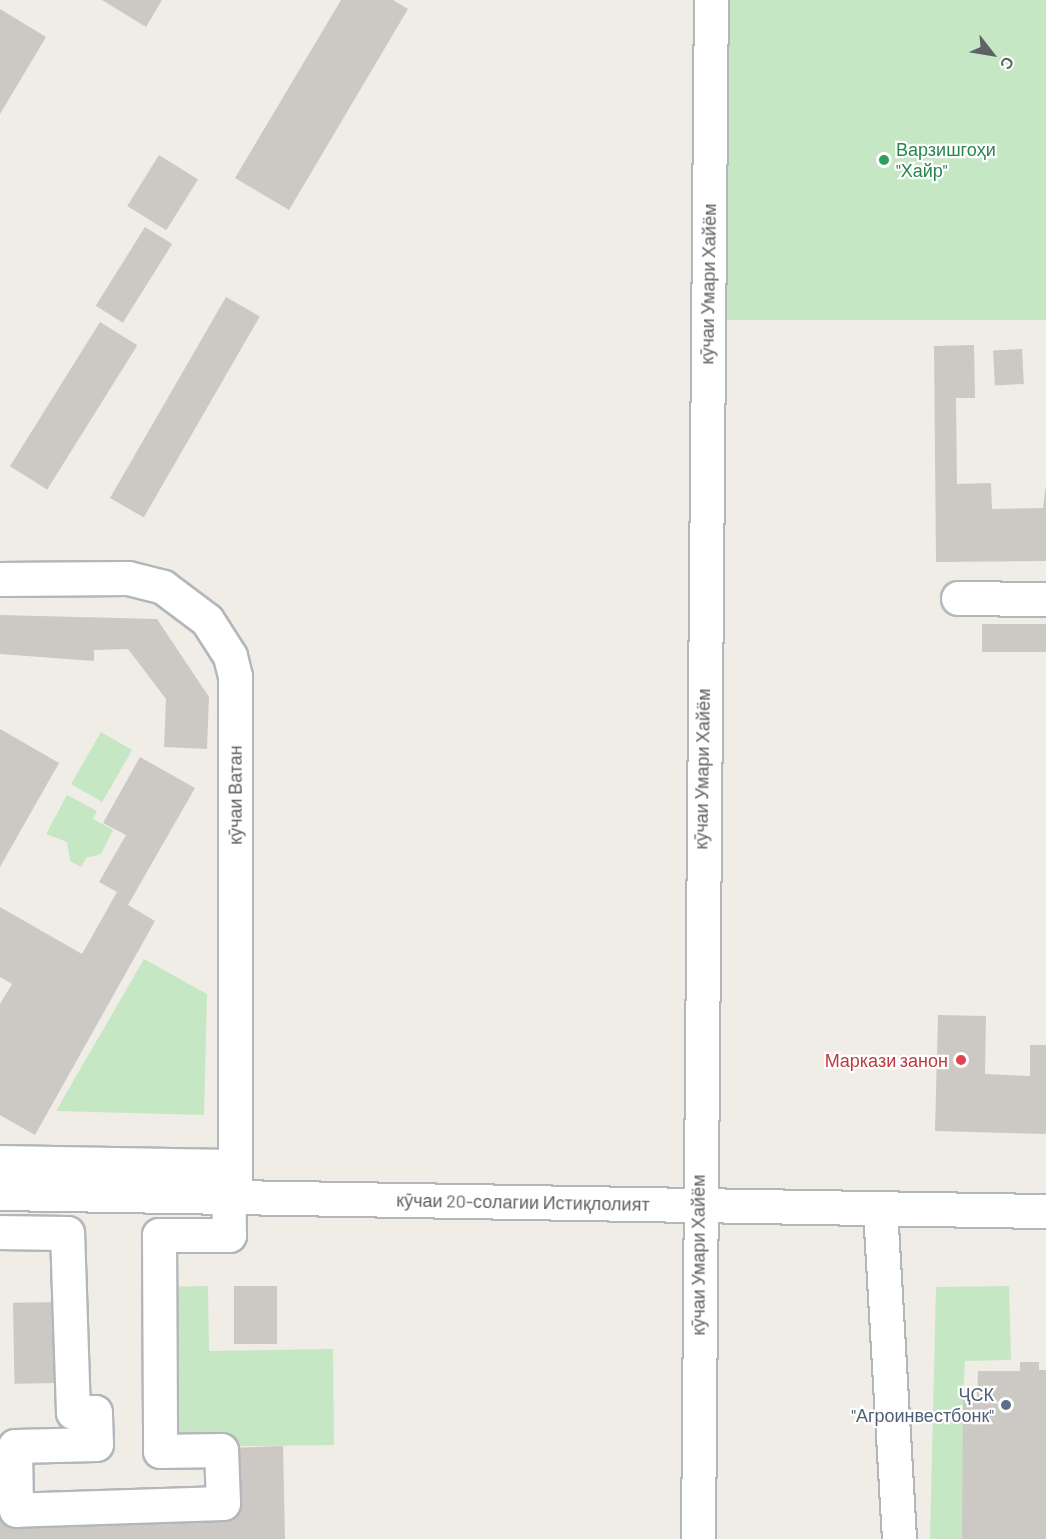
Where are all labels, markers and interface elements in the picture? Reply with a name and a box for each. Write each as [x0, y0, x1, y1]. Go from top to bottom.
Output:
north arrow [962, 24, 1022, 84]
text: С [997, 54, 1019, 73]
place label: Варзишгоҳи "Хайр" [896, 139, 996, 182]
marker: Варзишгоҳи "Хайр" [877, 153, 891, 167]
street label: кӯчаи Умари Хайём [696, 203, 720, 365]
street label: кӯчаи Умари Хайём [690, 688, 714, 850]
street label: кӯчаи Ватан [224, 745, 246, 845]
place label: Маркази занон [825, 1049, 948, 1071]
marker: Маркази занон [952, 1051, 970, 1069]
street label: кӯчаи Умари Хайём [687, 1174, 709, 1336]
street label: кӯчаи 20-солагии Истиқлолият [396, 1189, 650, 1215]
place label: ҶСК "Агроинвестбонк" [851, 1384, 994, 1426]
marker: ҶСК "Агроинвестбонк" [999, 1398, 1013, 1412]

